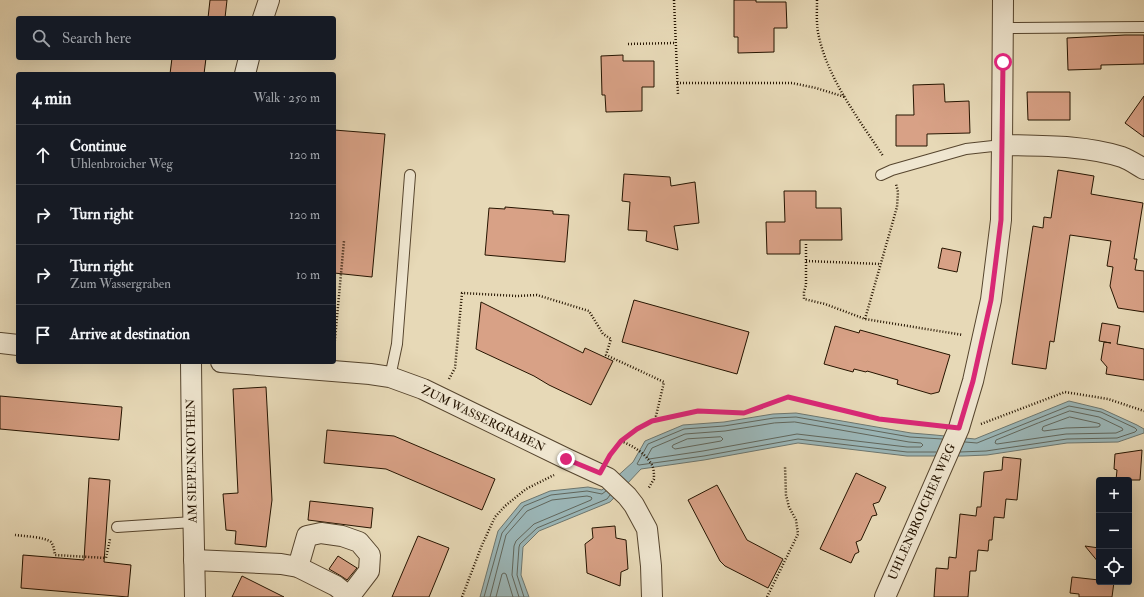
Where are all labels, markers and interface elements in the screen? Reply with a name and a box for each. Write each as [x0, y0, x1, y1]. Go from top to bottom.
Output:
search box [16, 16, 336, 60]
icon: search [30, 27, 52, 49]
text: Search here [62, 29, 131, 48]
route start [994, 53, 1012, 71]
text: 4 min [32, 88, 71, 109]
text: Walk · 250 m [253, 90, 320, 106]
text: Continue [70, 137, 126, 156]
icon: ahead [32, 144, 54, 166]
text: 120 m [289, 147, 320, 163]
text: Uhlenbroicher Weg [70, 156, 173, 172]
icon: right [32, 204, 54, 226]
text: Turn right [70, 205, 133, 224]
text: 120 m [289, 207, 320, 223]
text: Turn right [70, 257, 133, 276]
icon: right [32, 264, 54, 286]
text: 10 m [296, 267, 320, 283]
text: Zum Wassergraben [70, 276, 171, 292]
icon: arrive [32, 324, 54, 346]
text: Arrive at destination [70, 325, 190, 344]
street label: ZUM WASSERGRABEN [419, 382, 548, 456]
street label: AM SIEPENKOTHEN [183, 399, 201, 524]
street label: UHLENBROICHER WEG [885, 441, 959, 583]
route end [557, 450, 575, 468]
map controls [1096, 477, 1132, 585]
button: + [1096, 477, 1132, 513]
button: − [1096, 513, 1132, 549]
button: locate [1096, 549, 1132, 585]

